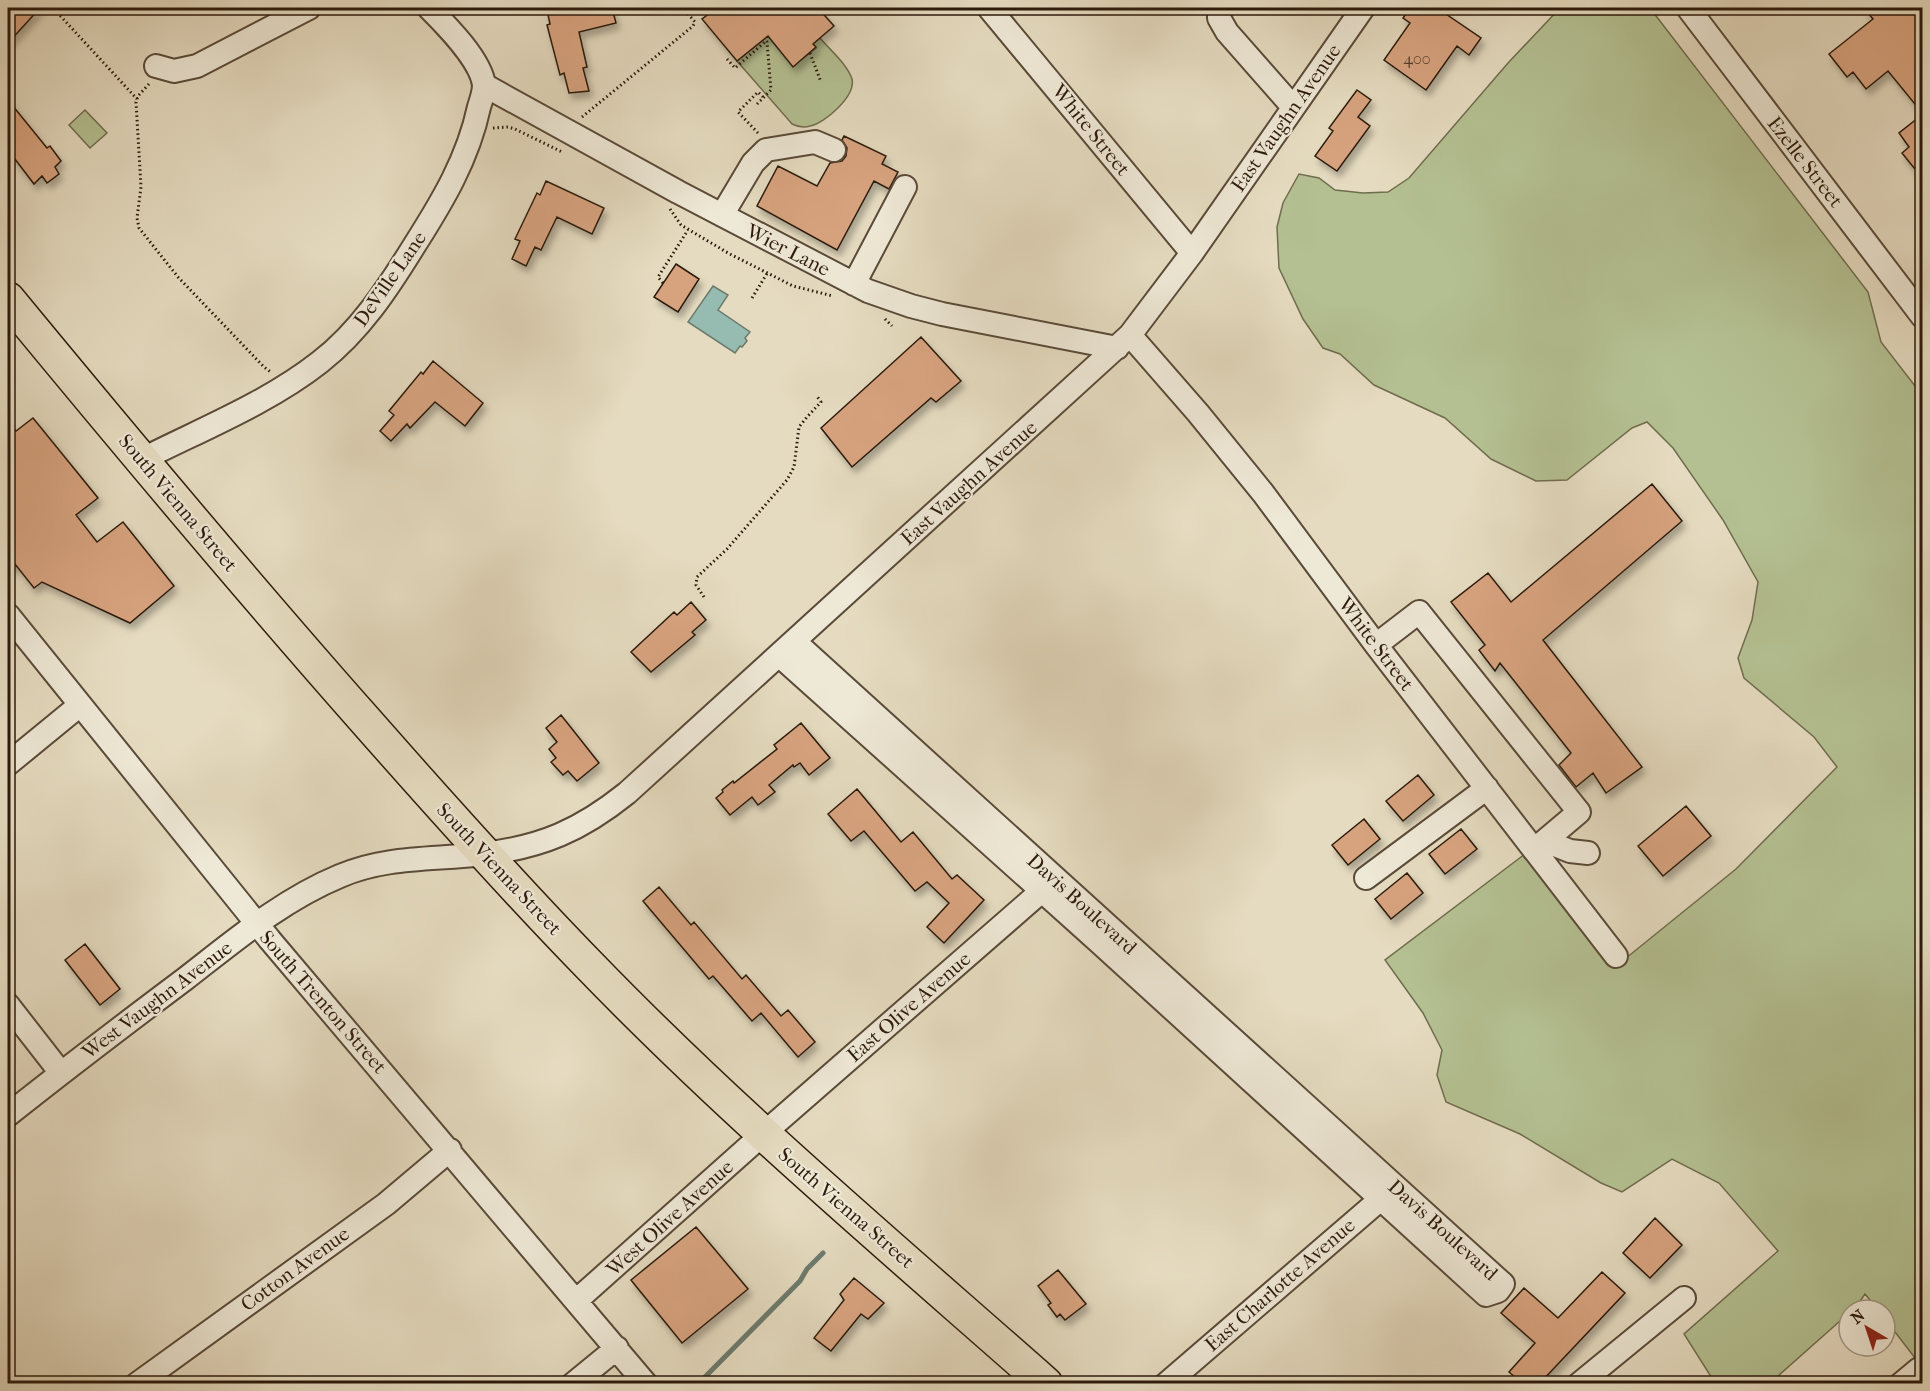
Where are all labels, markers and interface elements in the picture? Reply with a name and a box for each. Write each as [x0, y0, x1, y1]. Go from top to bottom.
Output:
street label: East Vaughn Avenue [1226, 40, 1346, 196]
house number: 400 [1403, 49, 1431, 68]
street label: White Street [1047, 79, 1135, 180]
street label: Ezelle Street [1762, 112, 1848, 212]
street label: Wier Lane [741, 219, 834, 281]
street label: DeVille Lane [349, 227, 431, 331]
street label: East Vaughn Avenue [896, 416, 1042, 550]
street label: South Vienna Street [114, 430, 242, 576]
street label: White Street [1333, 592, 1419, 695]
street label: South Vienna Street [432, 798, 566, 940]
street label: Davis Boulevard [1023, 849, 1142, 960]
street label: South Trenton Street [255, 926, 391, 1078]
street label: West Vaughn Avenue [77, 936, 237, 1064]
street label: East Olive Avenue [843, 947, 975, 1067]
street label: South Vienna Street [773, 1143, 919, 1273]
street label: West Olive Avenue [601, 1155, 738, 1282]
street label: Davis Boulevard [1384, 1175, 1503, 1286]
street label: East Charlotte Avenue [1200, 1214, 1360, 1356]
street label: Cotton Avenue [236, 1222, 354, 1316]
north arrow [1837, 1298, 1897, 1358]
text: N [1847, 1305, 1869, 1328]

